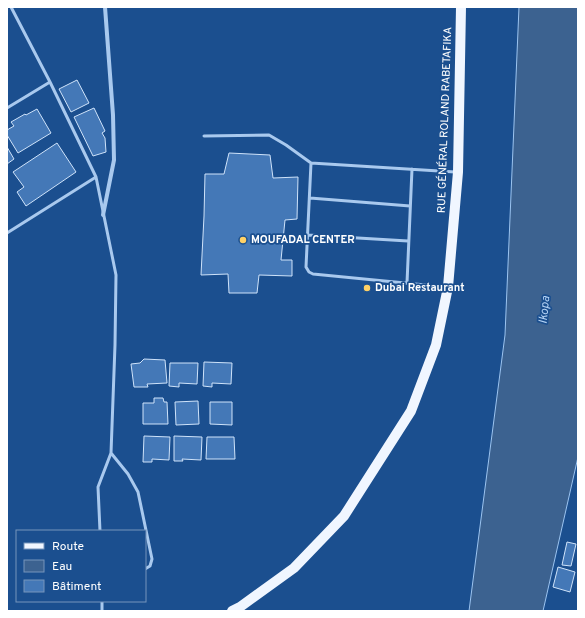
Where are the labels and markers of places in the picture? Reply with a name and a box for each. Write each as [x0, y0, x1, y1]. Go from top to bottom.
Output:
place label: MOUFADAL CENTER [251, 233, 355, 247]
marker: MOUFADAL CENTER [238, 235, 248, 245]
place label: Dubai Restaurant [375, 281, 464, 295]
marker: Dubai Restaurant [362, 283, 372, 293]

